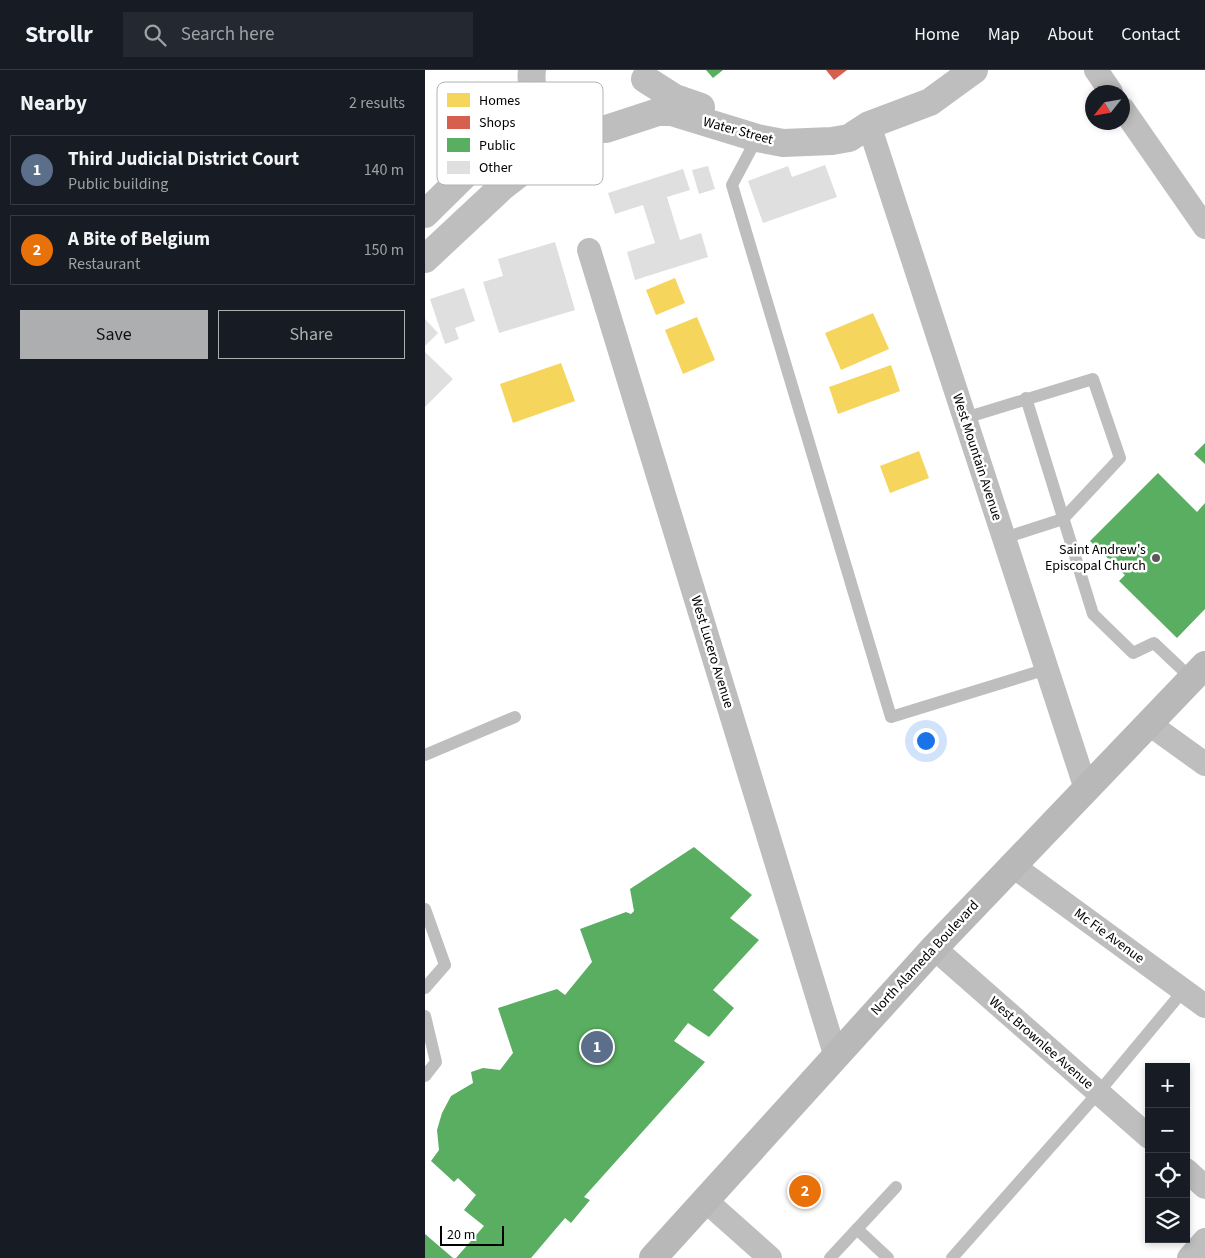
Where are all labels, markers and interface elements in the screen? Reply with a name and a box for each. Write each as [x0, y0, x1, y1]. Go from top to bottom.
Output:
search box [123, 12, 473, 57]
text: Strollr [25, 17, 93, 52]
icon: search [141, 21, 169, 49]
text: Search here [181, 21, 274, 48]
text: Home [914, 22, 960, 47]
text: Map [988, 22, 1020, 47]
text: About [1048, 22, 1093, 47]
text: Contact [1121, 22, 1180, 47]
legend [437, 82, 603, 185]
north arrow [1085, 85, 1130, 130]
text: Nearby [20, 88, 87, 118]
text: Homes [479, 91, 520, 111]
text: 2 results [349, 92, 405, 114]
street label: Water Street [701, 112, 776, 150]
text: Shops [479, 113, 515, 133]
text: Public [479, 136, 516, 156]
text: Third Judicial District Court [68, 146, 299, 173]
text: Other [479, 158, 513, 178]
text: 1 [33, 159, 41, 181]
text: 140 m [364, 159, 404, 181]
text: Public building [68, 173, 168, 195]
text: A Bite of Belgium [68, 226, 210, 253]
text: 2 [33, 239, 41, 261]
text: 150 m [364, 239, 404, 261]
text: Restaurant [68, 253, 141, 275]
button: Save [20, 310, 208, 359]
button: Share [218, 310, 405, 359]
street label: West Mountain Avenue [947, 391, 1007, 523]
place label: Saint Andrew's Episcopal Church [1045, 540, 1146, 576]
marker: Saint Andrew's Episcopal Church [1150, 552, 1162, 564]
street label: West Lucero Avenue [685, 593, 739, 711]
your location [913, 728, 939, 754]
street label: North Alameda Boulevard [866, 896, 984, 1020]
street label: Mc Fie Avenue [1070, 904, 1148, 968]
street label: West Brownlee Avenue [984, 992, 1098, 1094]
pin: 1 [581, 1028, 613, 1066]
map controls [1145, 1063, 1190, 1243]
button: + [1145, 1063, 1190, 1108]
button: − [1145, 1108, 1190, 1153]
button: locate [1145, 1153, 1190, 1198]
pin: 2 [789, 1172, 821, 1210]
button: layers [1145, 1198, 1190, 1243]
scale bar [440, 1223, 504, 1246]
text: 20 m [447, 1225, 475, 1245]

